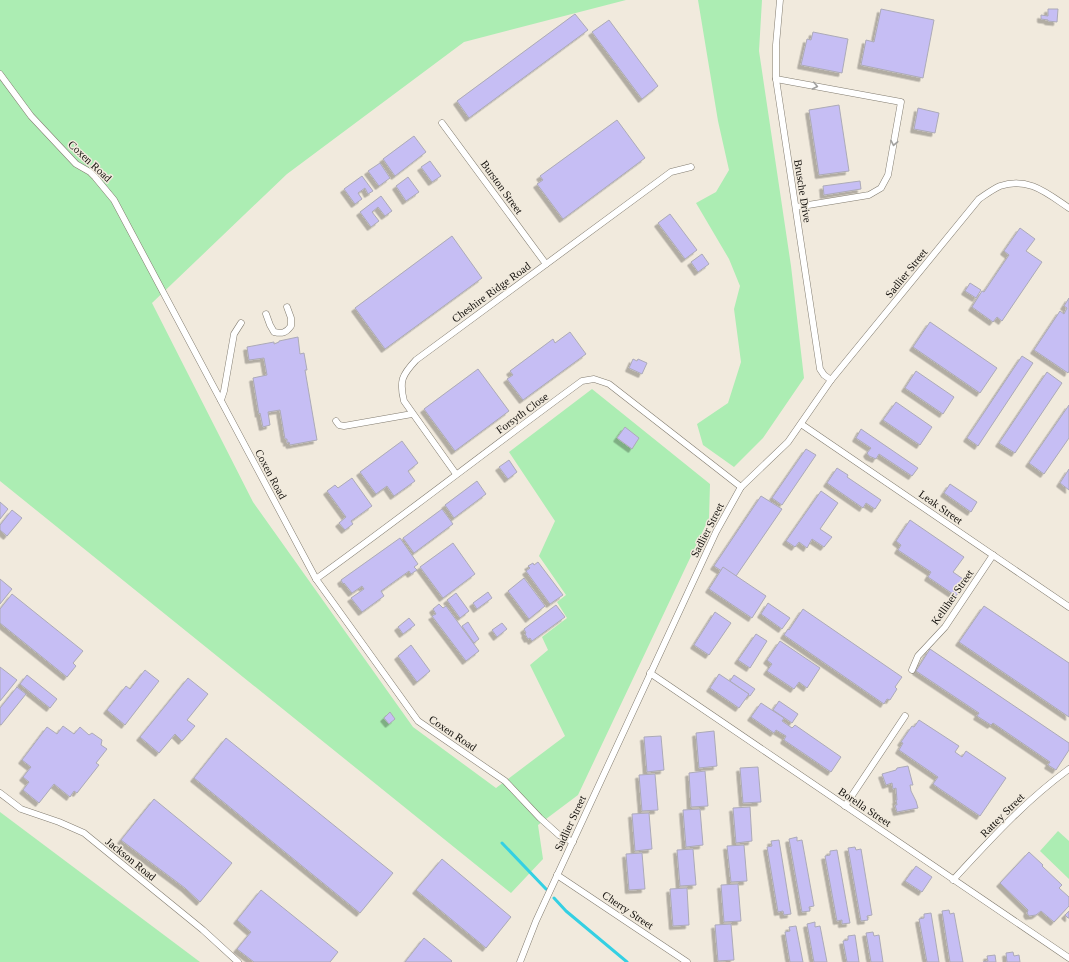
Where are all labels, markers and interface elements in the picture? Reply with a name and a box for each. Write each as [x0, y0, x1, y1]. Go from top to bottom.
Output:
one-way arrow [812, 81, 818, 90]
street label: Coxen Road [66, 138, 114, 184]
one-way arrow [890, 140, 898, 146]
street label: Burston Street [479, 158, 525, 216]
street label: Brusche Drive [792, 159, 814, 224]
street label: Sadlier Street [883, 246, 929, 300]
street label: Cheshire Ridge Road [449, 259, 533, 325]
street label: Forsyth Close [494, 390, 550, 436]
street label: Coxen Road [253, 447, 289, 501]
street label: Leak Street [917, 488, 965, 526]
street label: Sadlier Street [688, 501, 726, 559]
street label: Kelliher Street [929, 567, 975, 627]
street label: Coxen Road [427, 713, 479, 754]
street label: Borella Street [836, 785, 894, 829]
street label: Rattey Street [978, 791, 1026, 839]
street label: Sadlier Street [552, 793, 588, 853]
street label: Jackson Road [104, 835, 159, 883]
street label: Cherry Street [600, 889, 656, 931]

